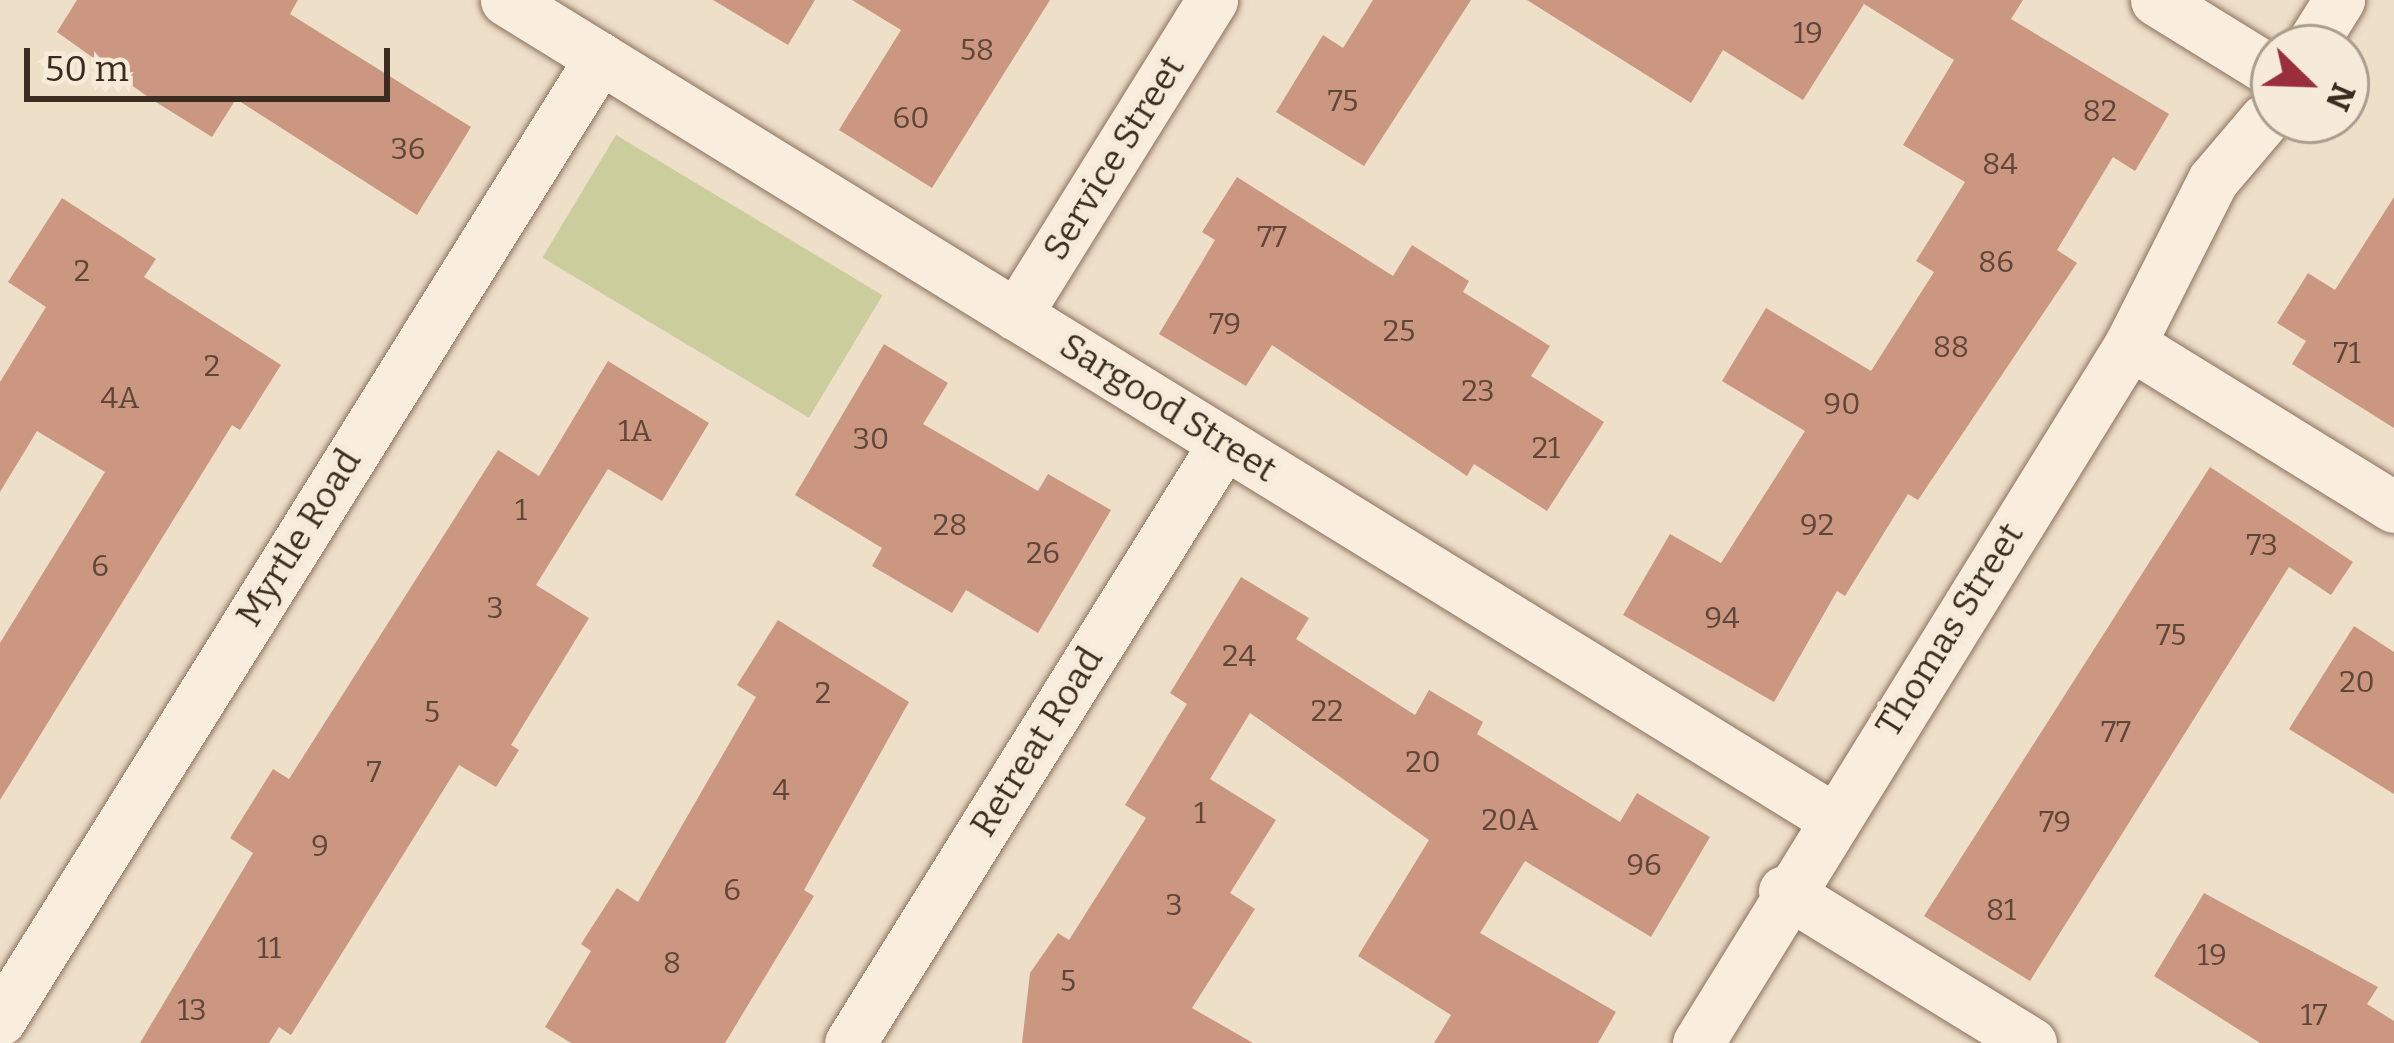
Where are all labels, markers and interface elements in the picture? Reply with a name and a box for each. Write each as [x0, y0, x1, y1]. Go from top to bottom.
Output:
house number: 19 [1793, 15, 1823, 51]
scale bar [30, 24, 396, 98]
north arrow [2250, 24, 2370, 144]
house number: 58 [960, 32, 994, 68]
text: 50 m [45, 47, 129, 91]
street label: Service Street [1034, 48, 1194, 268]
text: N [2317, 77, 2364, 116]
house number: 75 [1328, 83, 1358, 119]
house number: 82 [2083, 93, 2117, 129]
house number: 60 [893, 100, 929, 136]
house number: 36 [391, 131, 425, 167]
house number: 84 [1982, 146, 2018, 182]
house number: 77 [1257, 219, 1287, 255]
house number: 86 [1978, 244, 2014, 280]
house number: 2 [74, 253, 90, 289]
house number: 79 [1209, 306, 1241, 342]
house number: 25 [1383, 313, 1415, 349]
street label: Sargood Street [1052, 324, 1284, 492]
house number: 88 [1933, 329, 1969, 365]
house number: 71 [2333, 335, 2361, 371]
house number: 2 [204, 348, 220, 384]
house number: 23 [1461, 373, 1495, 409]
house number: 4A [101, 380, 139, 416]
house number: 90 [1824, 386, 1860, 422]
house number: 1A [618, 413, 652, 449]
house number: 30 [853, 421, 889, 457]
house number: 21 [1532, 430, 1560, 466]
street label: Myrtle Road [228, 442, 370, 634]
house number: 1 [515, 492, 527, 528]
house number: 28 [933, 507, 967, 543]
house number: 92 [1800, 507, 1834, 543]
street label: Thomas Street [1867, 515, 2033, 745]
house number: 73 [2246, 527, 2278, 563]
house number: 26 [1026, 535, 1060, 571]
house number: 6 [91, 548, 109, 584]
house number: 3 [486, 590, 504, 626]
house number: 94 [1704, 600, 1740, 636]
house number: 75 [2156, 617, 2186, 653]
house number: 24 [1222, 638, 1256, 674]
street label: Retreat Road [962, 639, 1112, 845]
house number: 20 [2339, 664, 2375, 700]
house number: 2 [815, 675, 831, 711]
house number: 22 [1311, 693, 1343, 729]
house number: 5 [424, 694, 440, 730]
house number: 77 [2101, 714, 2131, 750]
house number: 20 [1405, 744, 1441, 780]
house number: 7 [366, 754, 382, 790]
house number: 4 [772, 772, 790, 808]
house number: 1 [1194, 795, 1206, 831]
house number: 20A [1482, 802, 1538, 838]
house number: 79 [2039, 804, 2071, 840]
house number: 9 [311, 828, 329, 864]
house number: 96 [1626, 847, 1662, 883]
house number: 6 [723, 872, 741, 908]
house number: 3 [1165, 887, 1183, 923]
house number: 81 [1986, 892, 2016, 928]
house number: 11 [257, 930, 281, 966]
house number: 19 [2197, 937, 2227, 973]
house number: 8 [663, 945, 681, 981]
house number: 5 [1060, 963, 1076, 999]
house number: 13 [177, 992, 207, 1028]
house number: 17 [2301, 997, 2327, 1033]

